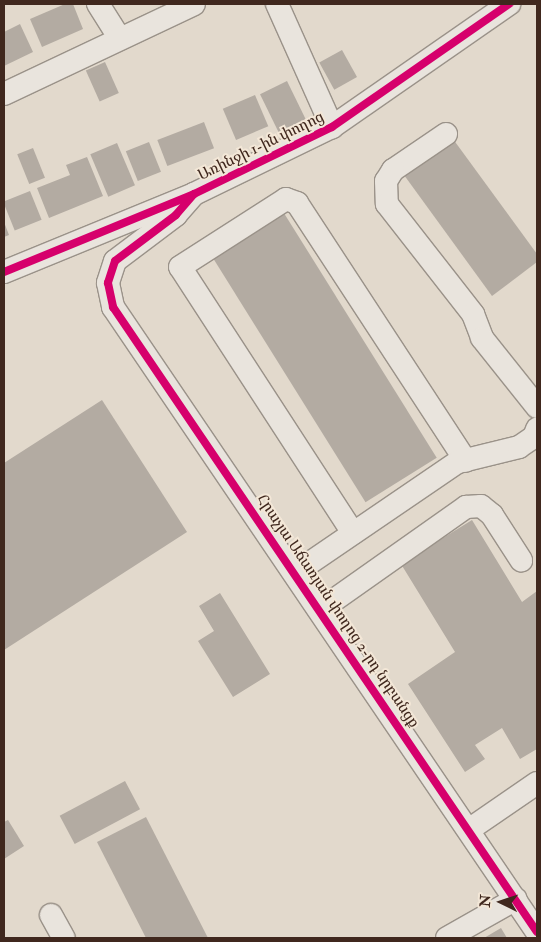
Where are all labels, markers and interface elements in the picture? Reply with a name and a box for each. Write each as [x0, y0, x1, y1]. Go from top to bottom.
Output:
street label: Առինջի 1-ին փողոց [195, 108, 327, 184]
street label: Հրաչյա Աճառյան փողոց 2-րդ նրբանցք [253, 491, 423, 731]
north arrow [476, 877, 526, 927]
text: N [477, 894, 494, 908]

